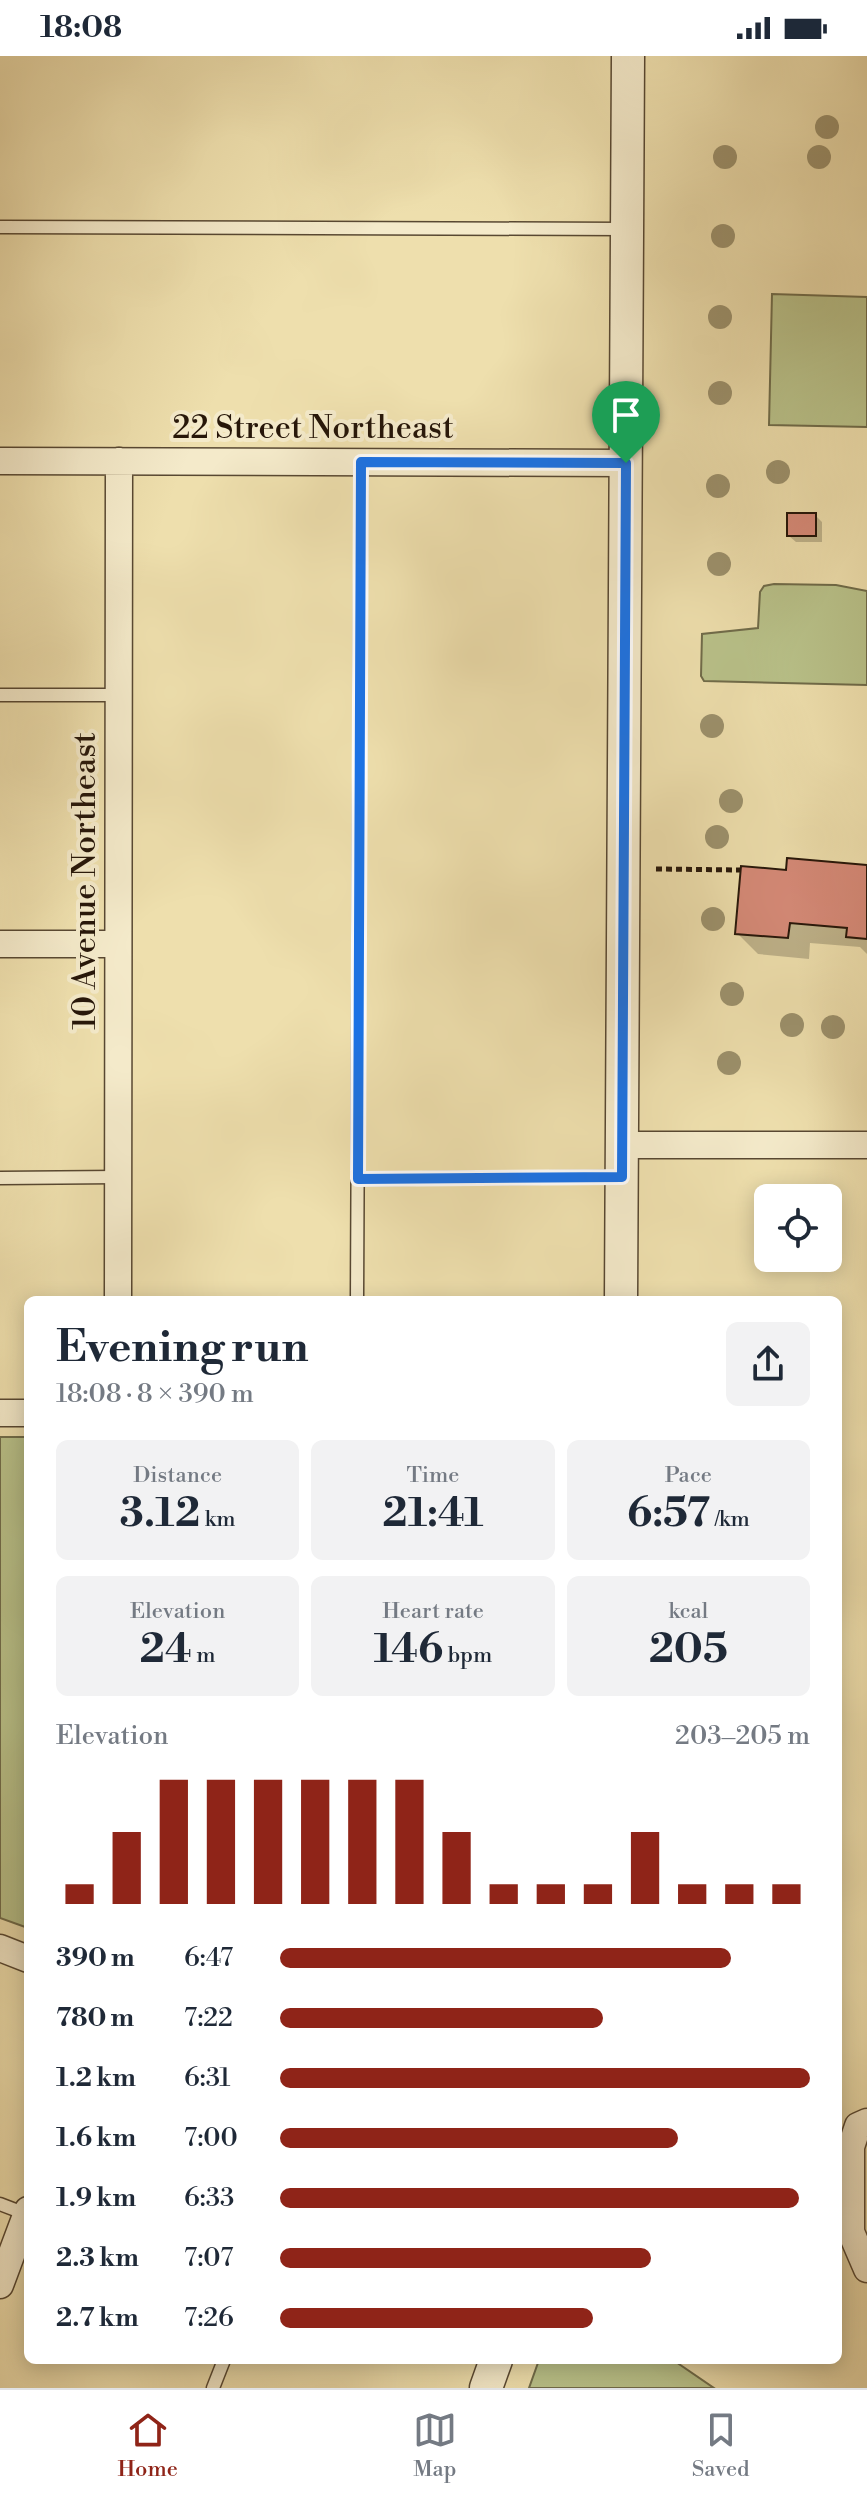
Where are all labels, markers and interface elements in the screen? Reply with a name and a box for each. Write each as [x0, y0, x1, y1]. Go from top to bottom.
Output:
text: 18:08 [40, 9, 122, 47]
pin [592, 381, 660, 463]
icon: arrive [604, 393, 648, 437]
street label: 22 Street Northeast [172, 408, 454, 448]
street label: 10 Avenue Northeast [65, 732, 105, 1030]
map controls [754, 1184, 842, 1272]
button: locate [754, 1184, 842, 1272]
text: Evening run [56, 1320, 309, 1375]
button: share [726, 1322, 810, 1406]
text: 18:08 · 8 × 390 m [56, 1378, 254, 1410]
text: Distance [133, 1462, 222, 1489]
text: Time [407, 1462, 459, 1489]
text: Pace [665, 1462, 712, 1489]
text: 3.12 [120, 1489, 200, 1539]
text: 21:41 [382, 1489, 484, 1539]
text: 6:57 [627, 1489, 710, 1539]
text: km [200, 1506, 236, 1533]
text: /km [710, 1506, 750, 1533]
text: Elevation [130, 1598, 225, 1625]
text: Heart rate [382, 1598, 484, 1625]
text: kcal [668, 1598, 708, 1625]
text: 24 [140, 1625, 192, 1675]
text: 146 [374, 1625, 443, 1675]
text: 205 [649, 1625, 728, 1675]
text: m [192, 1642, 216, 1669]
text: bpm [443, 1642, 492, 1669]
text: Elevation [56, 1720, 169, 1752]
text: 203–205 m [675, 1720, 810, 1752]
text: 390 m [56, 1942, 135, 1974]
text: 6:47 [184, 1942, 233, 1974]
text: 780 m [56, 2002, 134, 2034]
text: 7:22 [184, 2002, 233, 2034]
text: 1.2 km [56, 2062, 136, 2094]
text: 6:31 [184, 2062, 231, 2094]
text: 1.6 km [56, 2122, 136, 2154]
text: 7:00 [184, 2122, 238, 2154]
text: 1.9 km [56, 2182, 136, 2214]
text: 6:33 [184, 2182, 234, 2214]
text: 2.3 km [56, 2242, 139, 2274]
text: 7:07 [184, 2242, 233, 2274]
text: 2.7 km [56, 2302, 139, 2334]
text: 7:26 [184, 2302, 234, 2334]
tab: Home [117, 2408, 178, 2483]
tab: Map [413, 2408, 457, 2483]
tab: Saved [692, 2408, 750, 2483]

